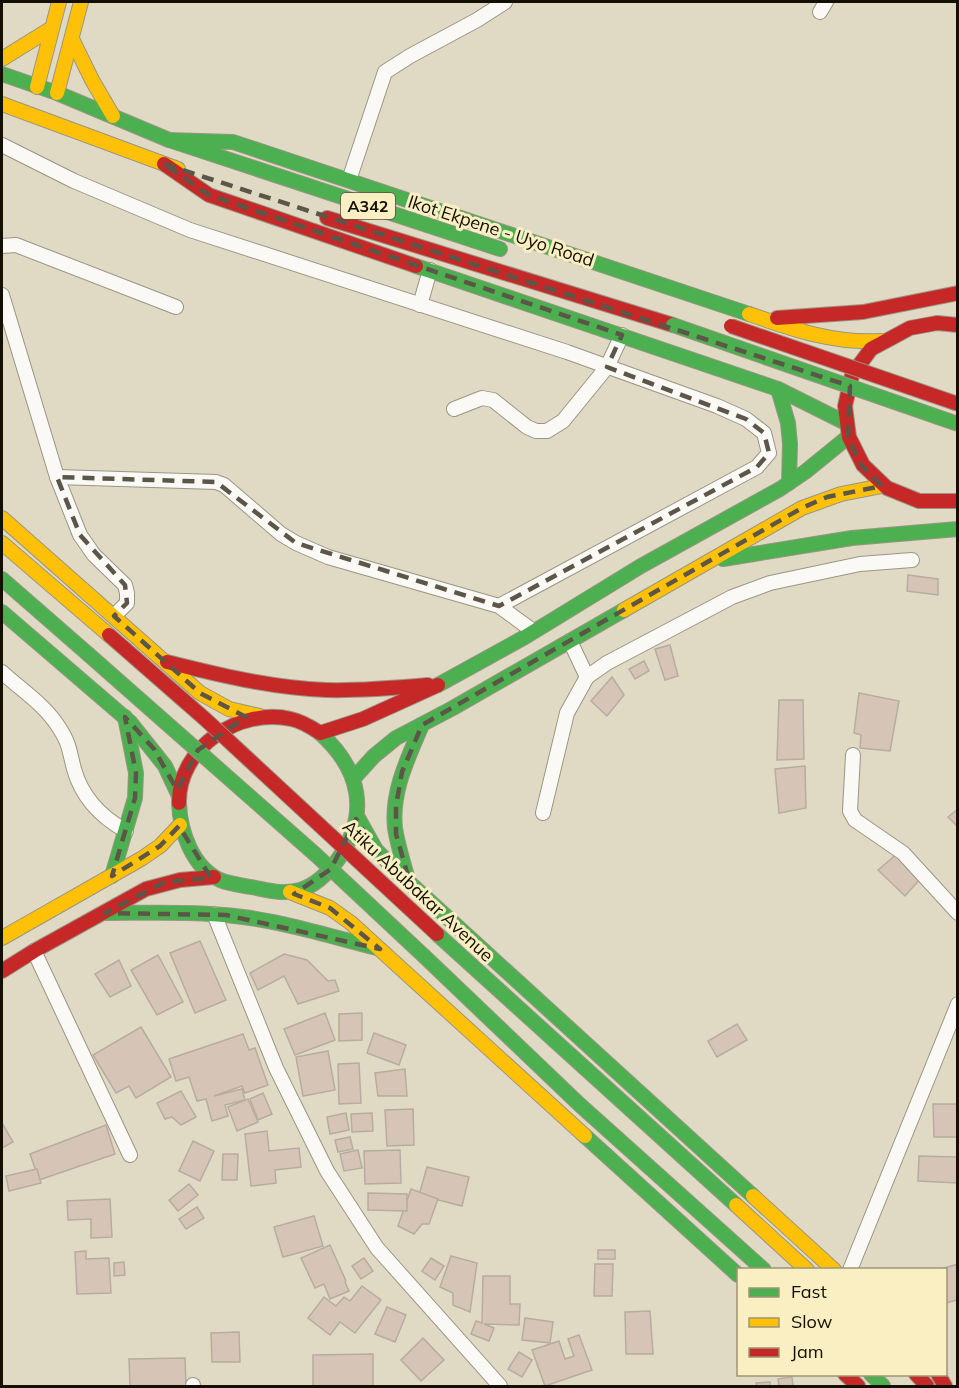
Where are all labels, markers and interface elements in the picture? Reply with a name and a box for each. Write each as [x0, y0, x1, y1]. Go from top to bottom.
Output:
street label: Ikot Ekpene - Uyo Road [405, 190, 597, 272]
road number: A342 [341, 193, 395, 219]
street label: Atiku Abubakar Avenue [338, 815, 499, 967]
legend [737, 1268, 947, 1376]
text: Fast [791, 1280, 827, 1303]
text: Slow [791, 1310, 833, 1333]
text: Jam [791, 1340, 824, 1363]

